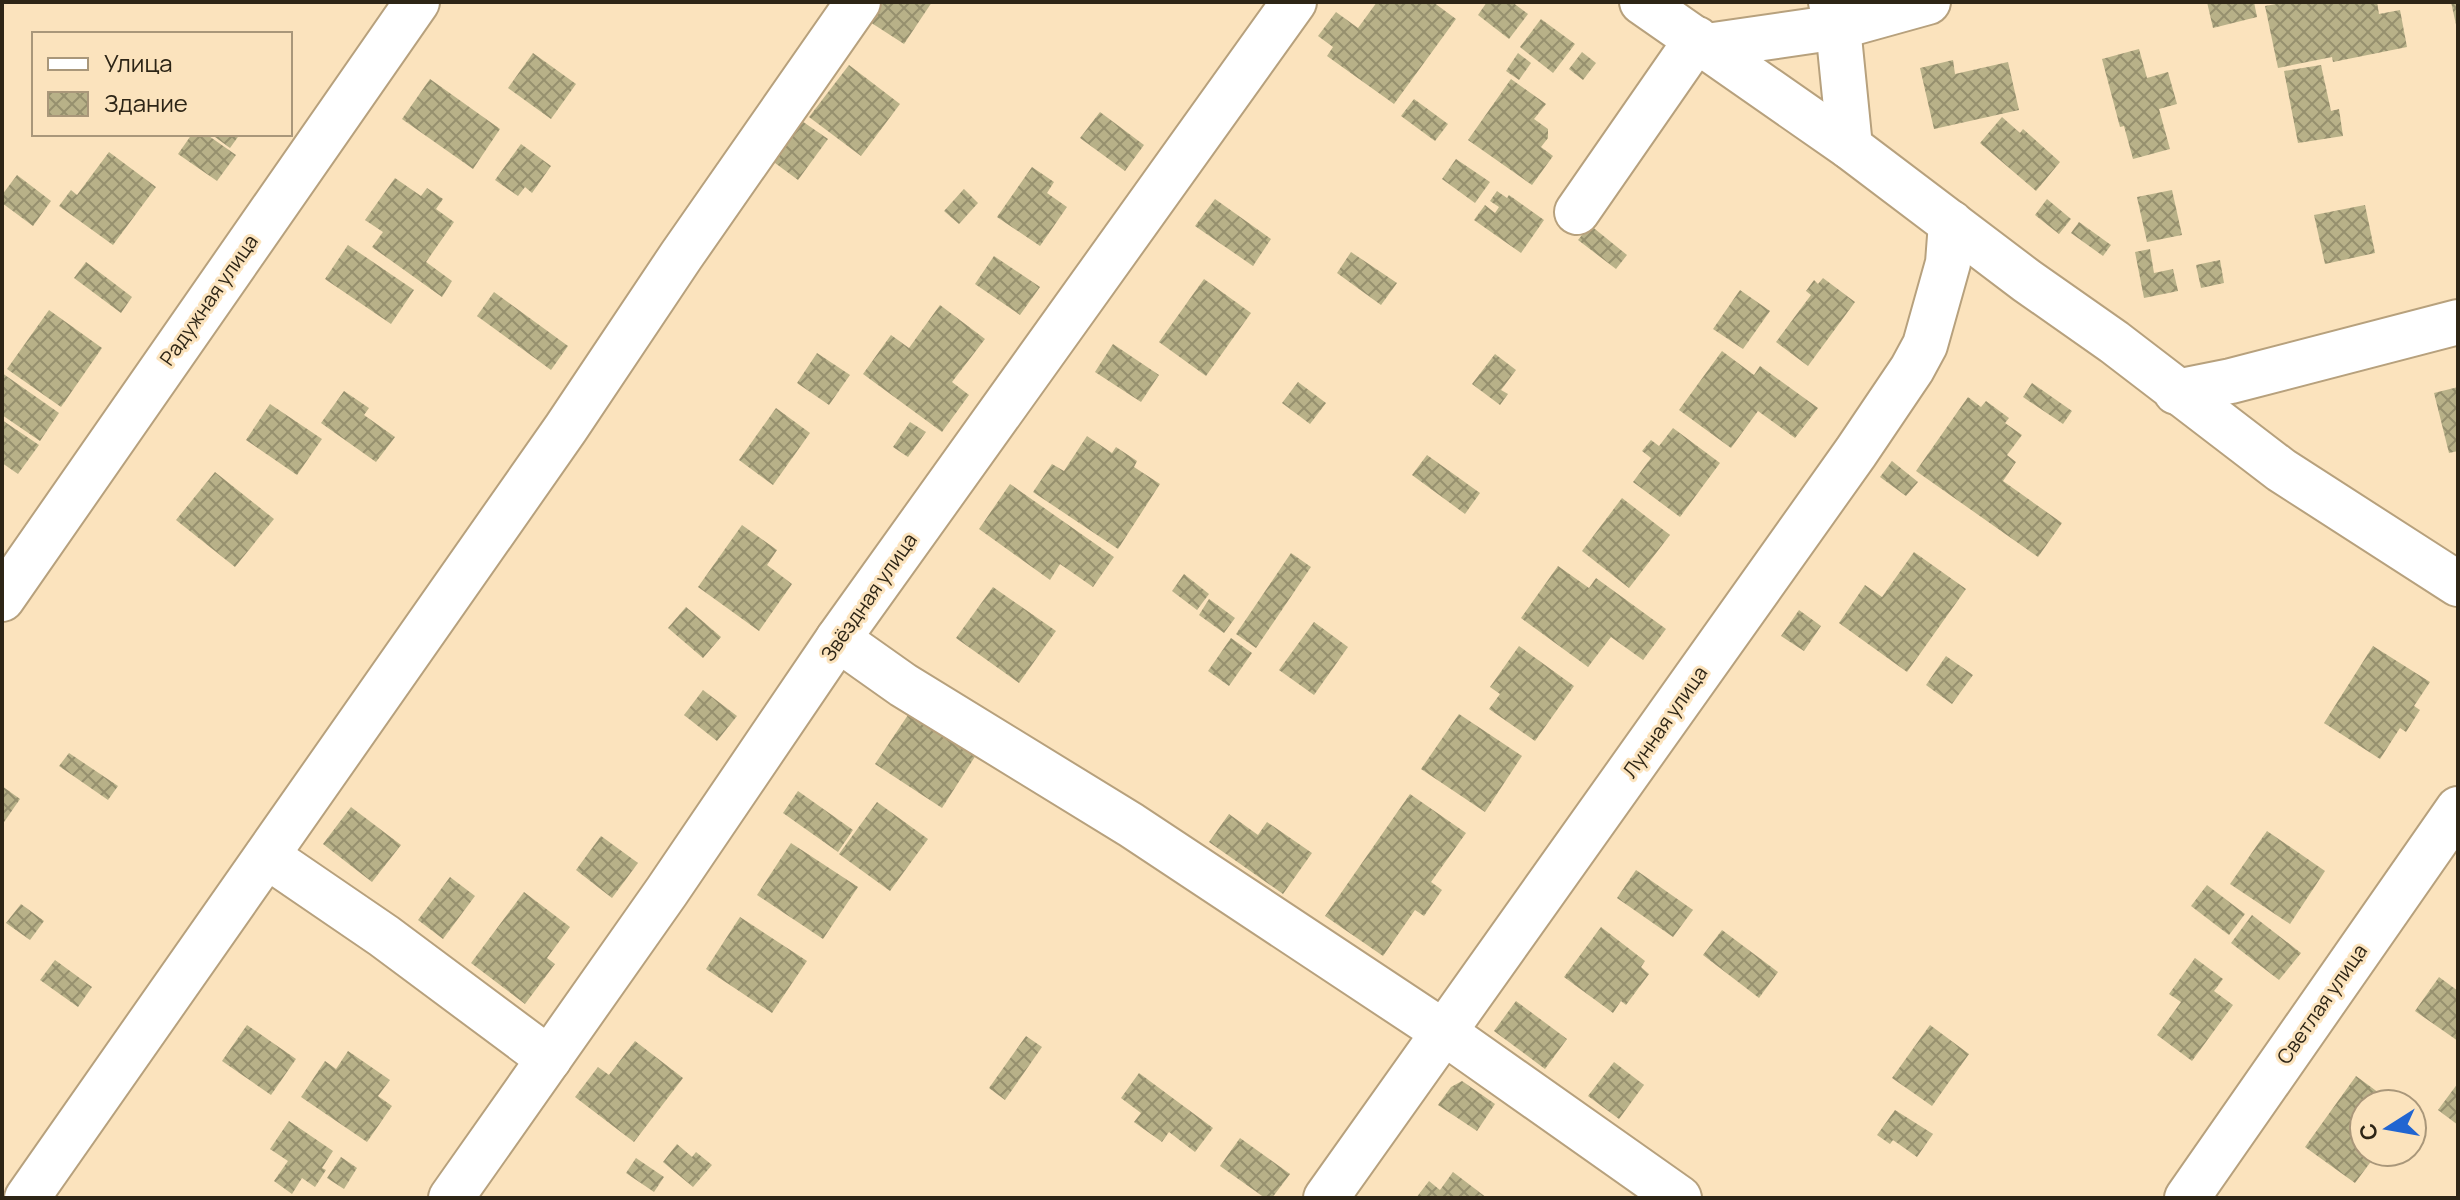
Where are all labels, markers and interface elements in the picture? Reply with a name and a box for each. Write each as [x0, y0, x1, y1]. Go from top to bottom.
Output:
legend [32, 32, 292, 136]
text: Улица [104, 46, 173, 79]
text: Здание [104, 86, 188, 119]
street label: Радужная улица [153, 229, 264, 371]
street label: Звёздная улица [814, 527, 923, 666]
street label: Лунная улица [1616, 660, 1713, 783]
street label: Светлая улица [2270, 938, 2373, 1069]
north arrow [2348, 1088, 2428, 1168]
text: С [2352, 1121, 2385, 1143]

